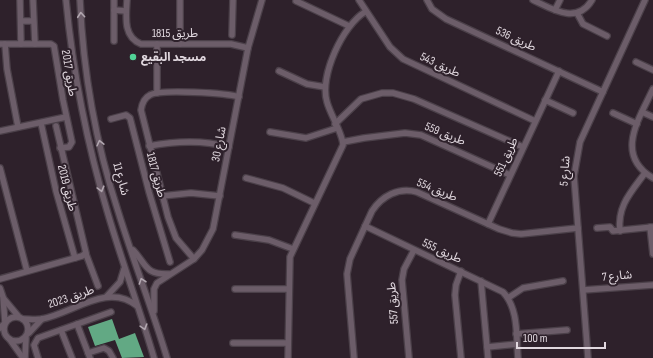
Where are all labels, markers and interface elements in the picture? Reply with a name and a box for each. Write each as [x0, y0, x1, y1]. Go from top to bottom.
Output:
one-way arrow [76, 12, 85, 18]
street label: طريق 536 [493, 23, 539, 55]
street label: طريق 1815 [152, 26, 198, 41]
street label: طريق 2017 [58, 49, 80, 97]
street label: طريق 543 [417, 49, 463, 81]
place label: مسجد البقيع [141, 50, 206, 66]
marker: مسجد البقيع [128, 52, 138, 62]
street label: طريق 559 [422, 119, 468, 149]
street label: شارع 30 [208, 125, 231, 163]
street label: طريق 551 [490, 135, 522, 179]
one-way arrow [97, 140, 105, 146]
street label: طريق 1817 [143, 151, 169, 199]
street label: شارع 5 [556, 155, 575, 187]
street label: شارع 11 [108, 161, 133, 197]
street label: طريق 2019 [54, 163, 80, 213]
street label: طريق 554 [415, 175, 459, 205]
one-way arrow [97, 186, 105, 193]
street label: طريق 555 [420, 235, 464, 267]
street label: شارع 7 [601, 267, 633, 286]
one-way arrow [138, 278, 147, 285]
street label: طريق 557 [384, 281, 402, 325]
street label: طريق 2023 [46, 282, 96, 312]
one-way arrow [139, 323, 148, 330]
scale bar [517, 324, 605, 350]
text: 100 m [523, 331, 548, 346]

